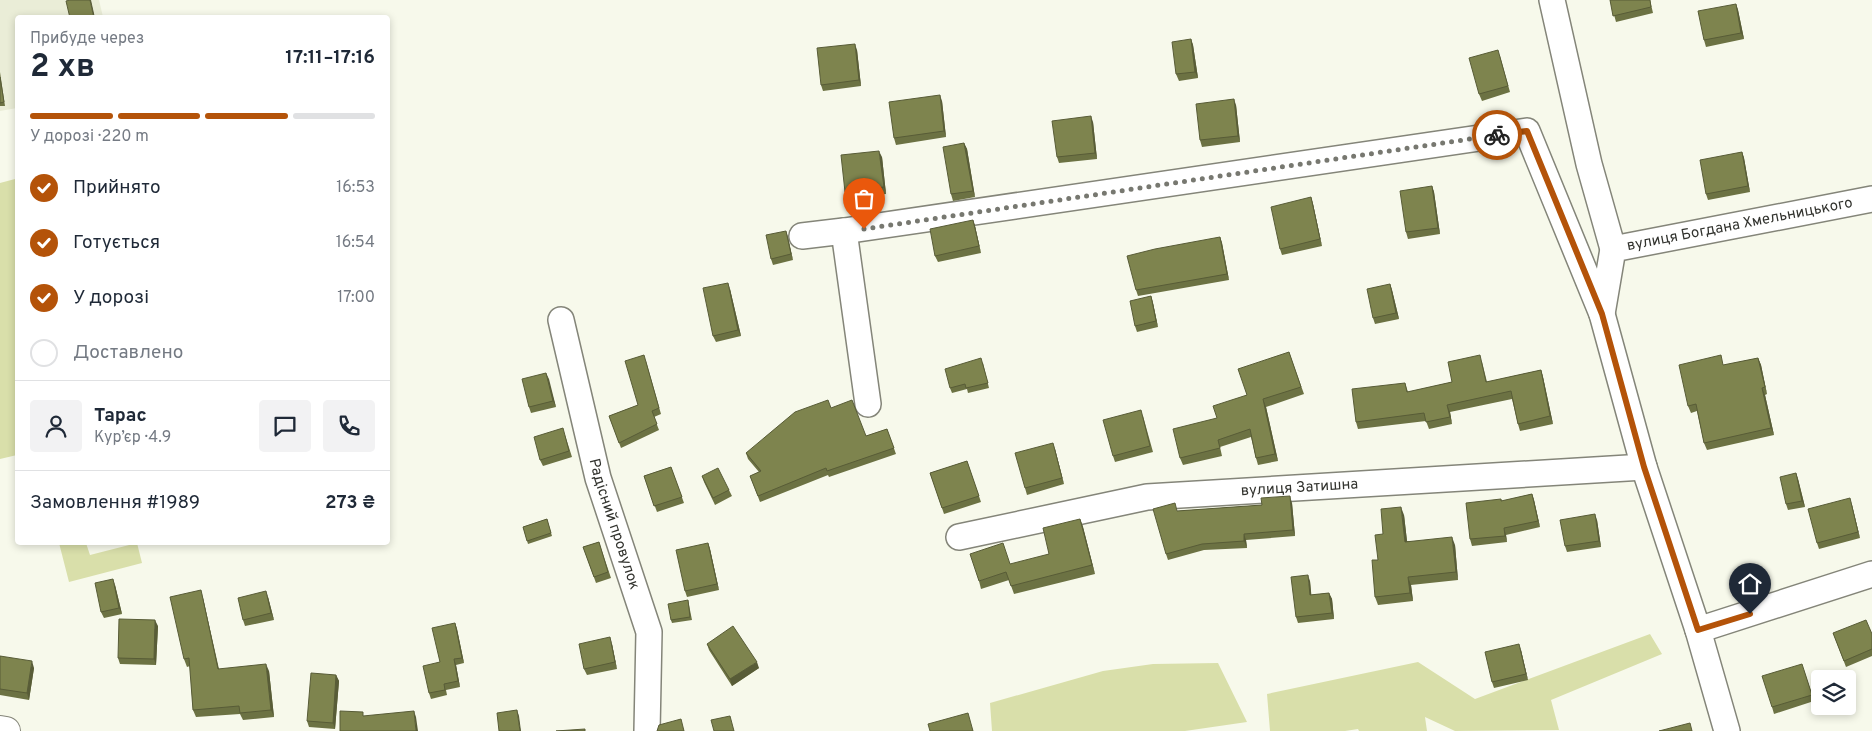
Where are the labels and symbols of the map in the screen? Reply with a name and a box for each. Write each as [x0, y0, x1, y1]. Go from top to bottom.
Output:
courier [1472, 110, 1522, 160]
pin [843, 178, 885, 229]
street label: вулиця Богдана Хмельницького [1625, 193, 1854, 256]
street label: Радісний провулок [584, 457, 644, 592]
street label: вулиця Затишна [1240, 475, 1359, 501]
pin [1729, 563, 1771, 614]

